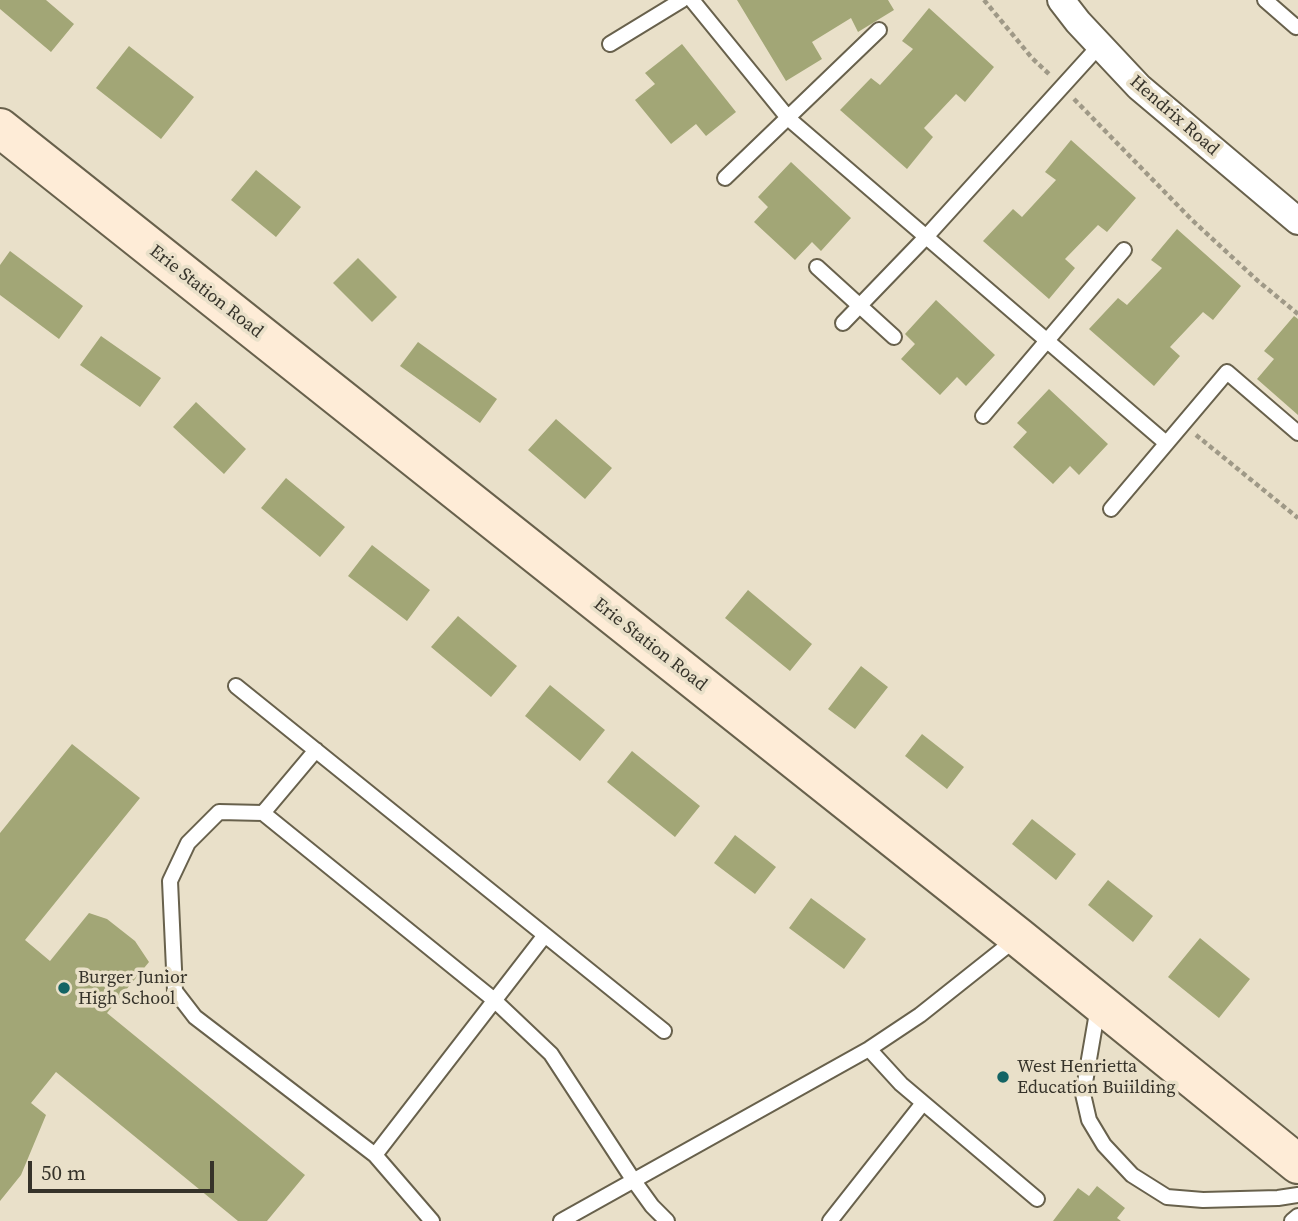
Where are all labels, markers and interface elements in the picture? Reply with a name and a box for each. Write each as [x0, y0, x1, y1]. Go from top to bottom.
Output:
street label: Hendrix Road [1125, 71, 1223, 161]
street label: Erie Station Road [145, 241, 267, 343]
street label: Erie Station Road [589, 594, 711, 696]
place label: Burger Junior High School [78, 967, 187, 1010]
marker: Burger Junior High School [56, 980, 72, 996]
place label: West Henrietta Education Buiilding [1017, 1056, 1176, 1098]
marker: West Henrietta Education Buiilding [995, 1069, 1011, 1085]
scale bar [32, 1148, 217, 1192]
text: 50 m [41, 1158, 86, 1187]

